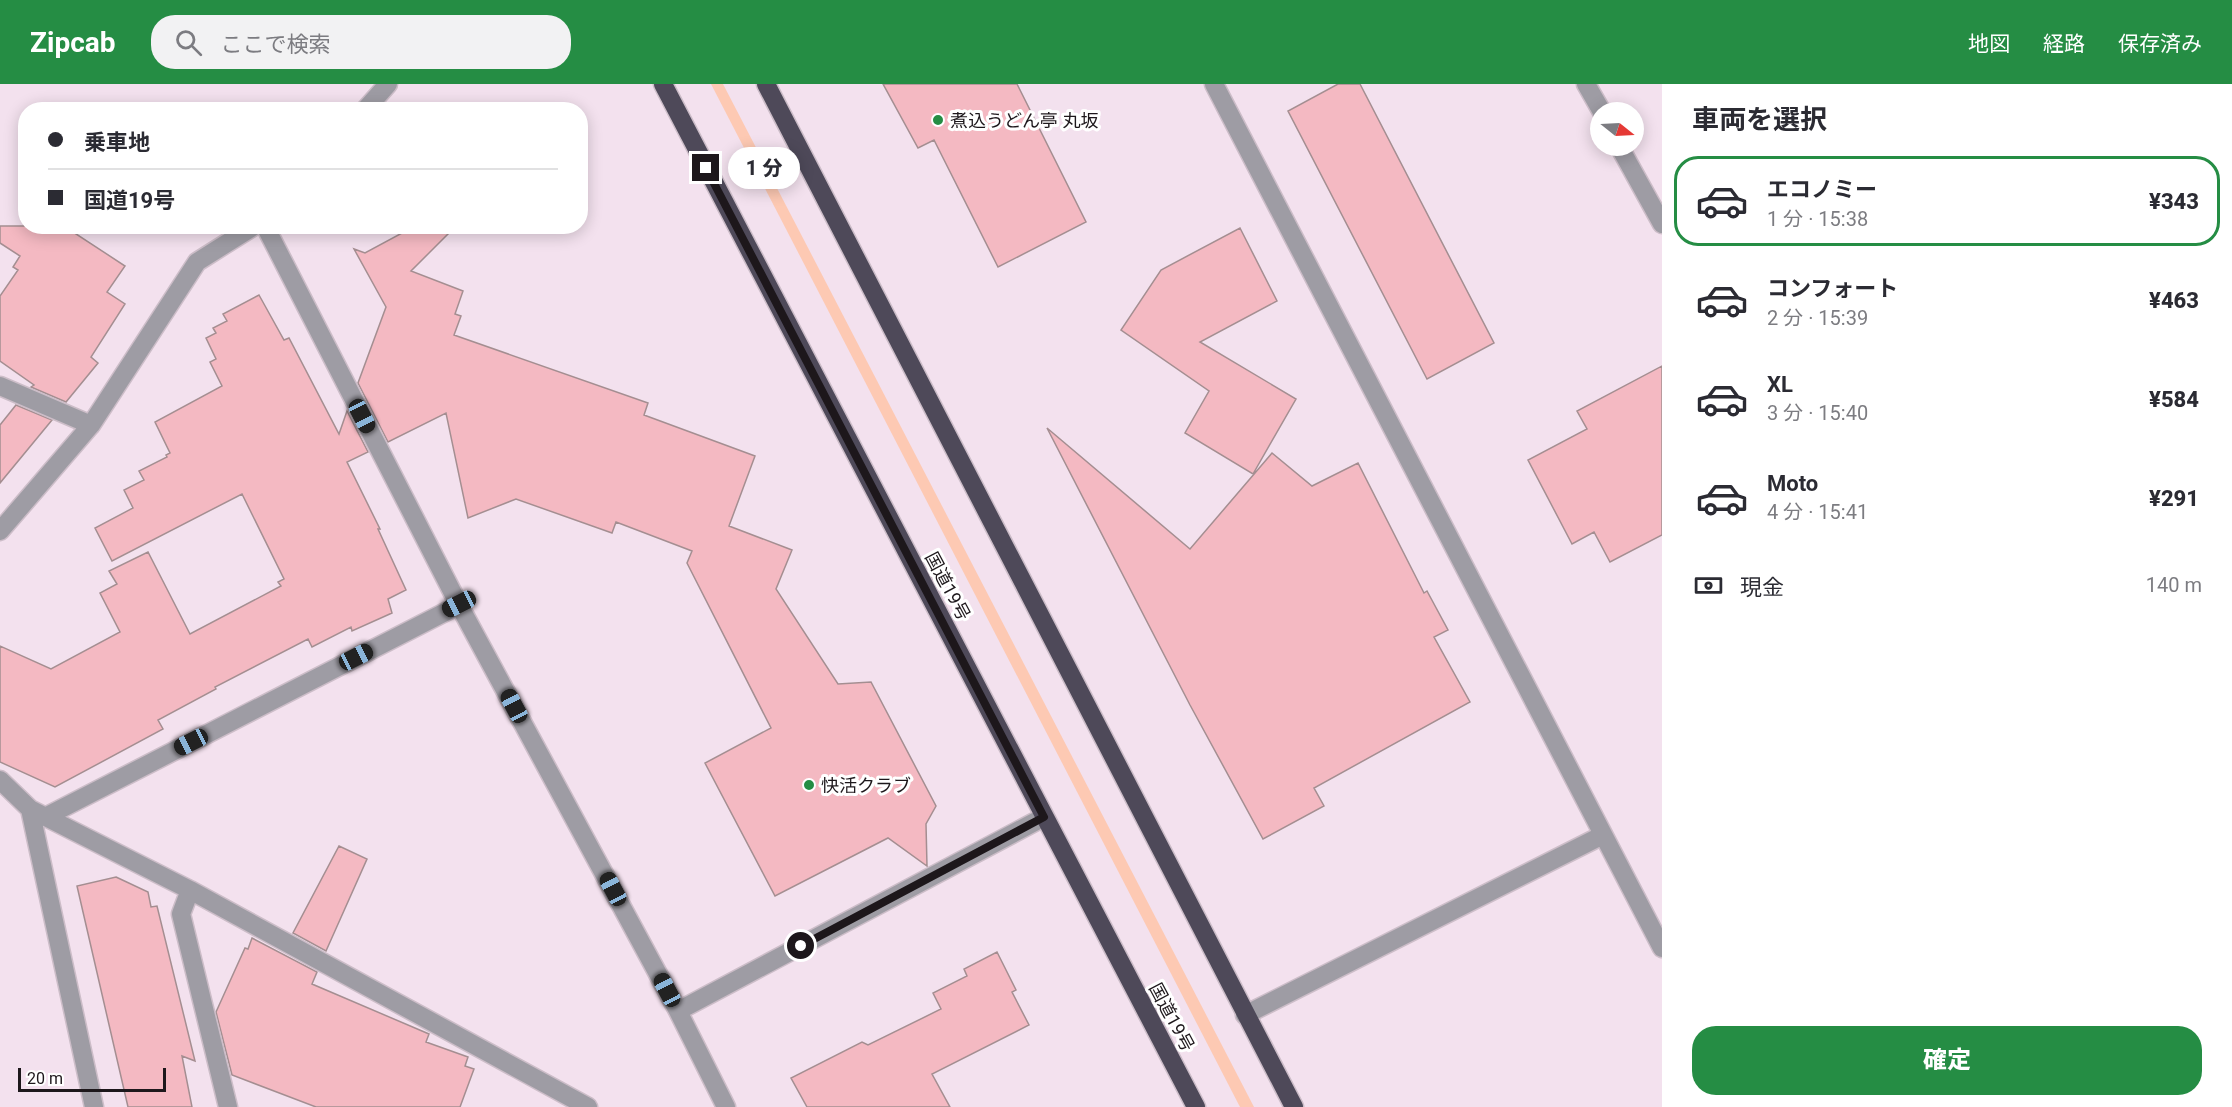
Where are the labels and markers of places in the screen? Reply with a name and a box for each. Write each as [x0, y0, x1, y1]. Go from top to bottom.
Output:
place label: 煮込うどん亭 丸坂 [950, 110, 1098, 131]
marker: 煮込うどん亭 丸坂 [931, 113, 945, 127]
place label: 快活クラブ [821, 775, 911, 796]
marker: 快活クラブ [802, 778, 816, 792]

